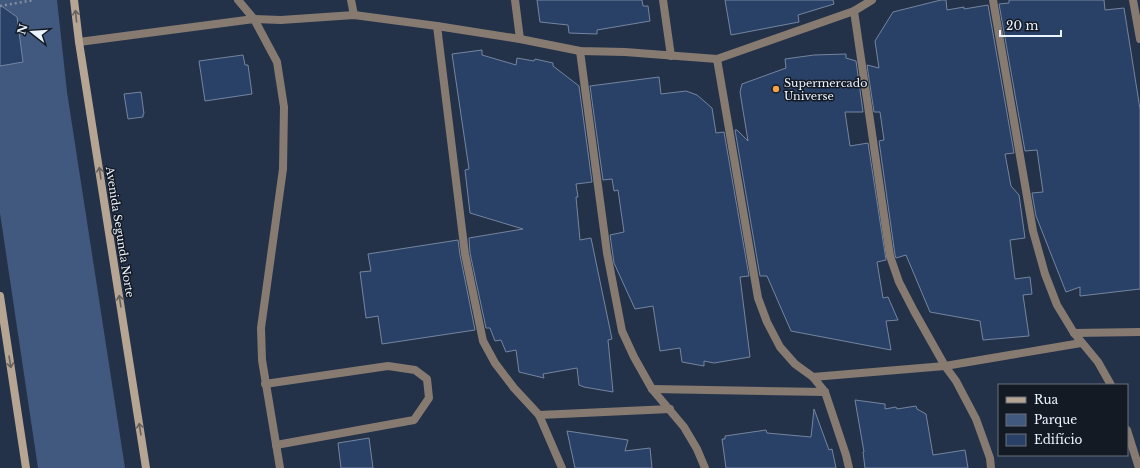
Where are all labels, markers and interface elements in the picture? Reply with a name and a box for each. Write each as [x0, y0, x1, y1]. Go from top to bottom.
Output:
one-way arrow [72, 10, 80, 23]
north arrow [12, 12, 52, 52]
scale bar [1000, 12, 1061, 38]
text: 20 m [1006, 18, 1038, 33]
text: N [14, 21, 31, 36]
place label: Supermercado Universe [784, 76, 867, 103]
marker: Supermercado Universe [771, 84, 781, 94]
street label: Avenida Segunda Norte [103, 164, 137, 299]
one-way arrow [96, 167, 104, 180]
one-way arrow [116, 295, 124, 308]
one-way arrow [6, 355, 14, 368]
legend [998, 384, 1128, 456]
text: Rua [1034, 392, 1058, 407]
text: Parque [1034, 412, 1077, 427]
one-way arrow [136, 423, 144, 436]
text: Edifício [1034, 432, 1082, 447]

